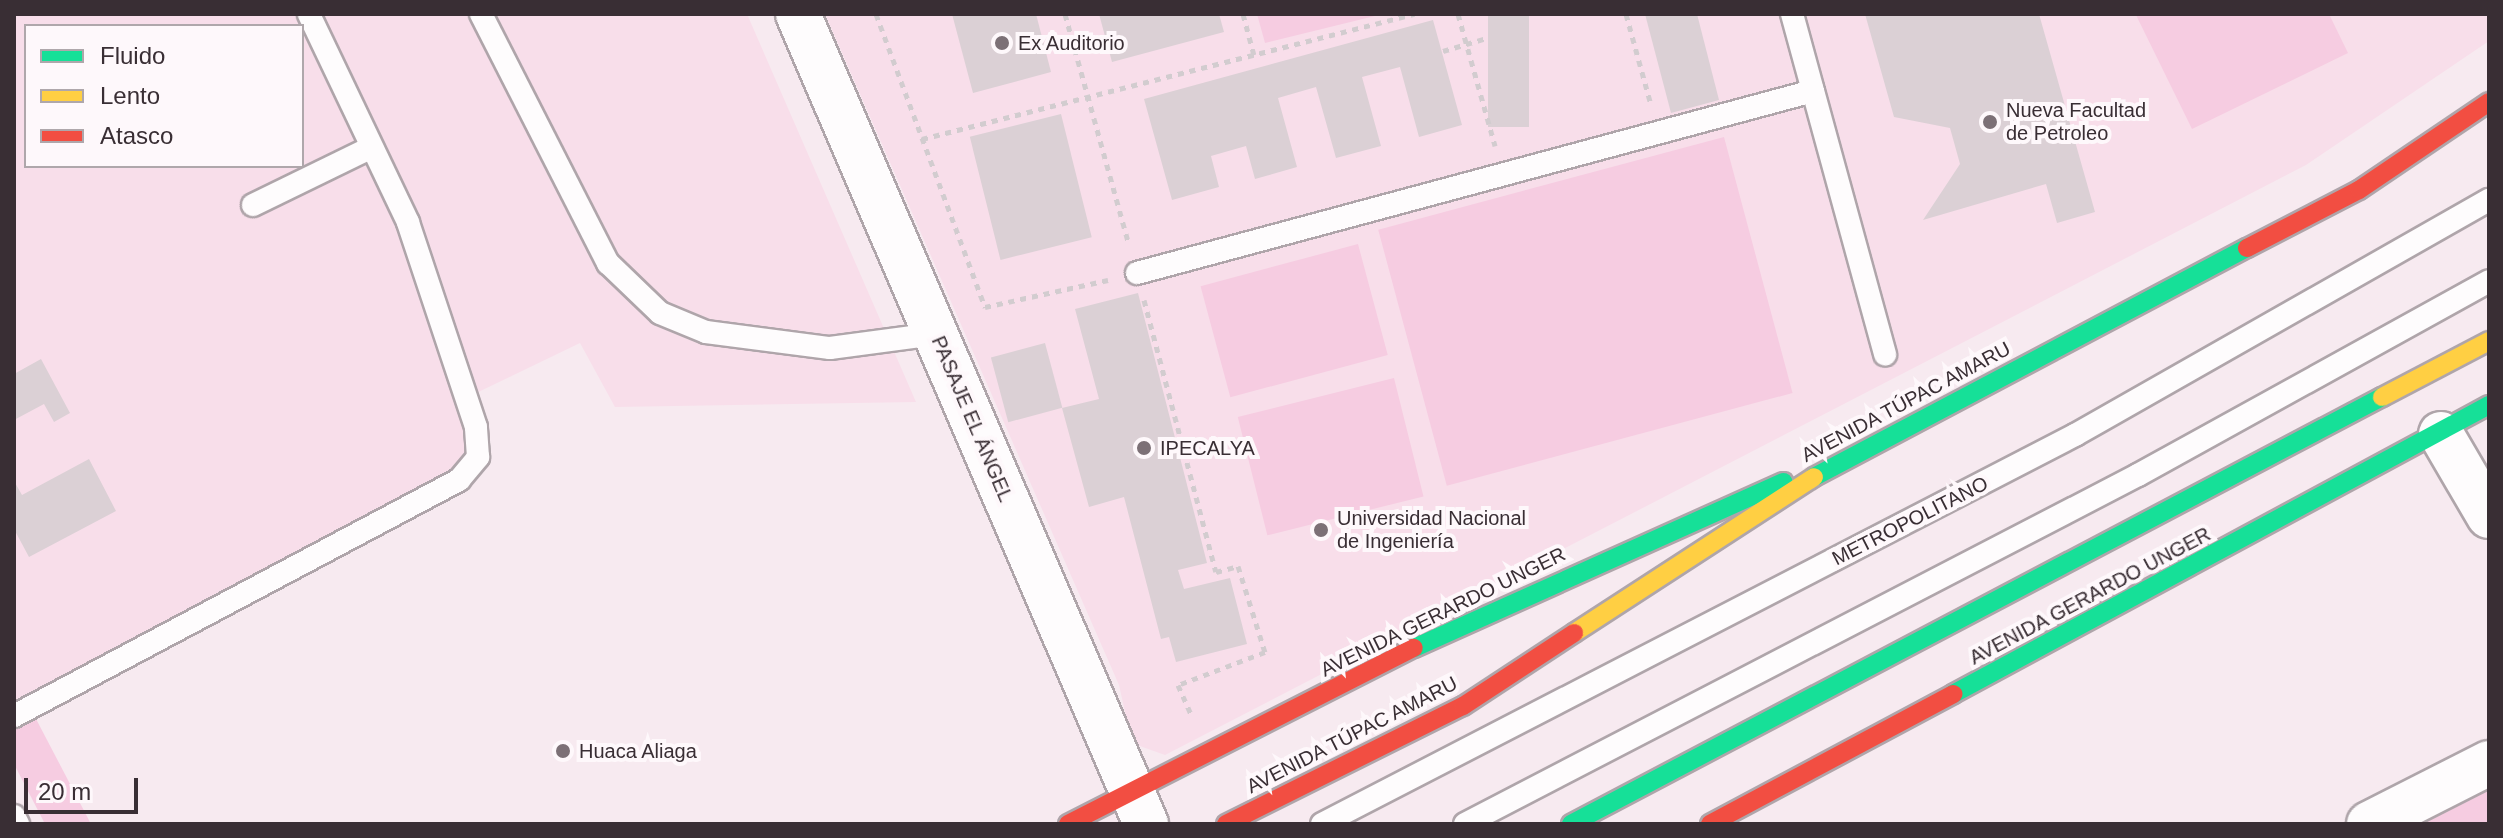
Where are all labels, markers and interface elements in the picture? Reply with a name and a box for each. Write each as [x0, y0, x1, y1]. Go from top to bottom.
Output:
legend [24, 24, 304, 168]
place label: Ex Auditorio [1018, 31, 1126, 55]
marker: Ex Auditorio [993, 34, 1011, 52]
text: Fluido [100, 42, 165, 69]
text: Lento [100, 82, 160, 109]
place label: Nueva Facultad de Petroleo [2006, 98, 2146, 145]
marker: Nueva Facultad de Petroleo [1981, 113, 1999, 131]
text: Atasco [100, 122, 173, 149]
street label: PASAJE EL ÁNGEL [926, 332, 1018, 506]
street label: AVENIDA TÚPAC AMARU [1796, 336, 2016, 468]
place label: IPECALYA [1160, 436, 1255, 460]
marker: IPECALYA [1135, 439, 1153, 457]
street label: METROPOLITANO [1828, 471, 1992, 571]
place label: Universidad Nacional de Ingeniería [1337, 506, 1526, 553]
marker: Universidad Nacional de Ingeniería [1312, 521, 1330, 539]
street label: AVENIDA GERARDO UNGER [1965, 522, 2215, 670]
street label: AVENIDA GERARDO UNGER [1316, 542, 1570, 682]
street label: AVENIDA TÚPAC AMARU [1241, 671, 1463, 799]
place label: Huaca Aliaga [579, 739, 698, 763]
marker: Huaca Aliaga [554, 742, 572, 760]
scale bar [28, 762, 142, 812]
text: 20 m [38, 778, 91, 805]

